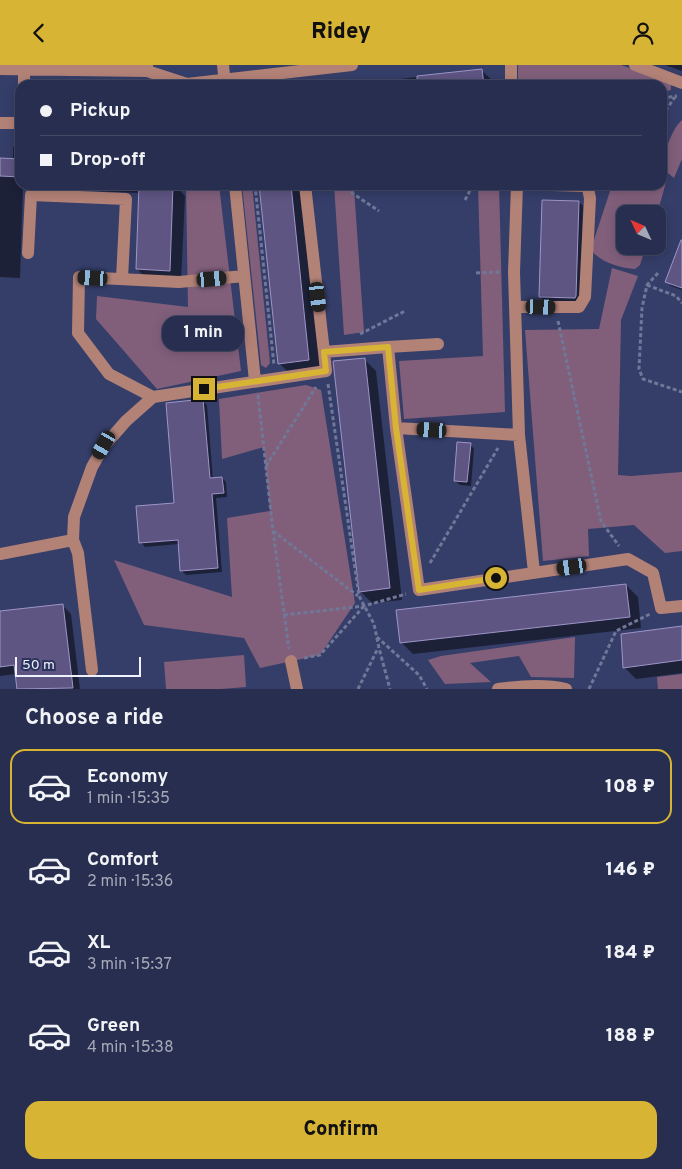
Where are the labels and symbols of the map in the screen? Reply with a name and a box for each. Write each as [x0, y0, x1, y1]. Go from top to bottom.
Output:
north arrow [616, 205, 666, 255]
car [77, 270, 108, 286]
car [196, 270, 227, 288]
car [308, 281, 327, 313]
car [525, 299, 556, 315]
callout: 1 min [163, 317, 245, 351]
route end [193, 378, 215, 400]
car [416, 422, 447, 438]
car [90, 428, 117, 462]
car [556, 557, 587, 577]
route start [485, 567, 507, 589]
scale bar [15, 654, 141, 677]

